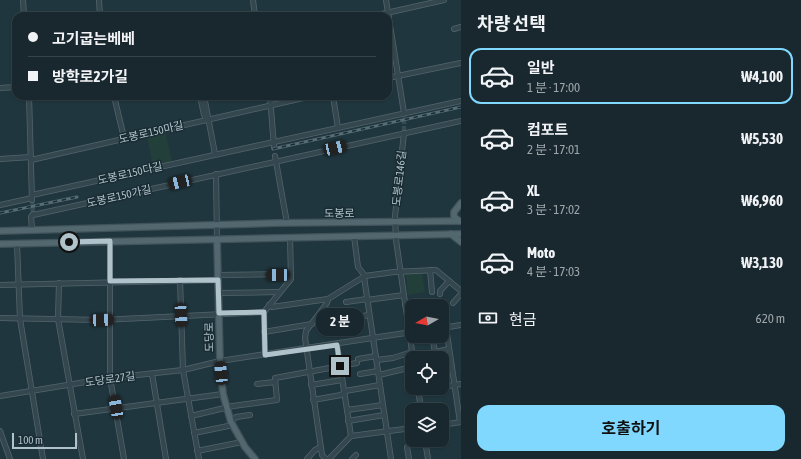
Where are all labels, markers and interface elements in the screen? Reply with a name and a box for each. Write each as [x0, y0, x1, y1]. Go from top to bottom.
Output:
text: 차량 선택 [477, 13, 546, 34]
text: 고기굽는베베 [52, 30, 135, 47]
icon: car [479, 58, 515, 94]
text: 일반 [527, 59, 555, 76]
text: 방학로2가길 [52, 68, 128, 85]
text: ₩4,100 [741, 68, 783, 85]
text: 1 분 · 17:00 [527, 80, 580, 95]
street label: 도봉로150마길 [117, 119, 185, 145]
icon: car [479, 120, 515, 156]
text: 컴포트 [527, 121, 568, 138]
text: ₩5,530 [741, 130, 783, 147]
car [322, 139, 348, 157]
text: 2 분 · 17:01 [527, 142, 580, 157]
street label: 도봉로146길 [390, 150, 408, 206]
street label: 도봉로150다길 [96, 160, 164, 186]
car [167, 173, 193, 191]
icon: car [479, 182, 515, 218]
text: XL [527, 182, 540, 199]
street label: 도봉로150가길 [85, 183, 153, 209]
text: ₩6,960 [741, 192, 783, 209]
text: 3 분 · 17:02 [527, 202, 580, 217]
street label: 도봉로 [324, 207, 354, 219]
route start [60, 233, 78, 251]
icon: car [479, 244, 515, 280]
text: Moto [527, 244, 555, 261]
text: ₩3,130 [741, 254, 783, 271]
text: 4 분 · 17:03 [527, 264, 580, 279]
car [266, 269, 290, 281]
north arrow [405, 299, 449, 343]
map controls [405, 299, 449, 447]
car [174, 303, 188, 327]
icon: cash [477, 307, 499, 329]
callout: 2 분 [316, 308, 364, 336]
text: 현금 [509, 311, 537, 328]
text: 620 m [756, 311, 785, 326]
car [90, 314, 114, 326]
text: 2 분 [330, 314, 350, 329]
street label: 도당로 [203, 322, 215, 352]
button: locate [405, 351, 449, 395]
route end [331, 357, 349, 375]
car [214, 360, 228, 386]
street label: 도당로27길 [84, 370, 136, 388]
car [108, 394, 124, 420]
button: layers [405, 403, 449, 447]
button: 호출하기 [477, 405, 785, 451]
scale bar [12, 431, 77, 450]
text: 100 m [18, 434, 43, 446]

